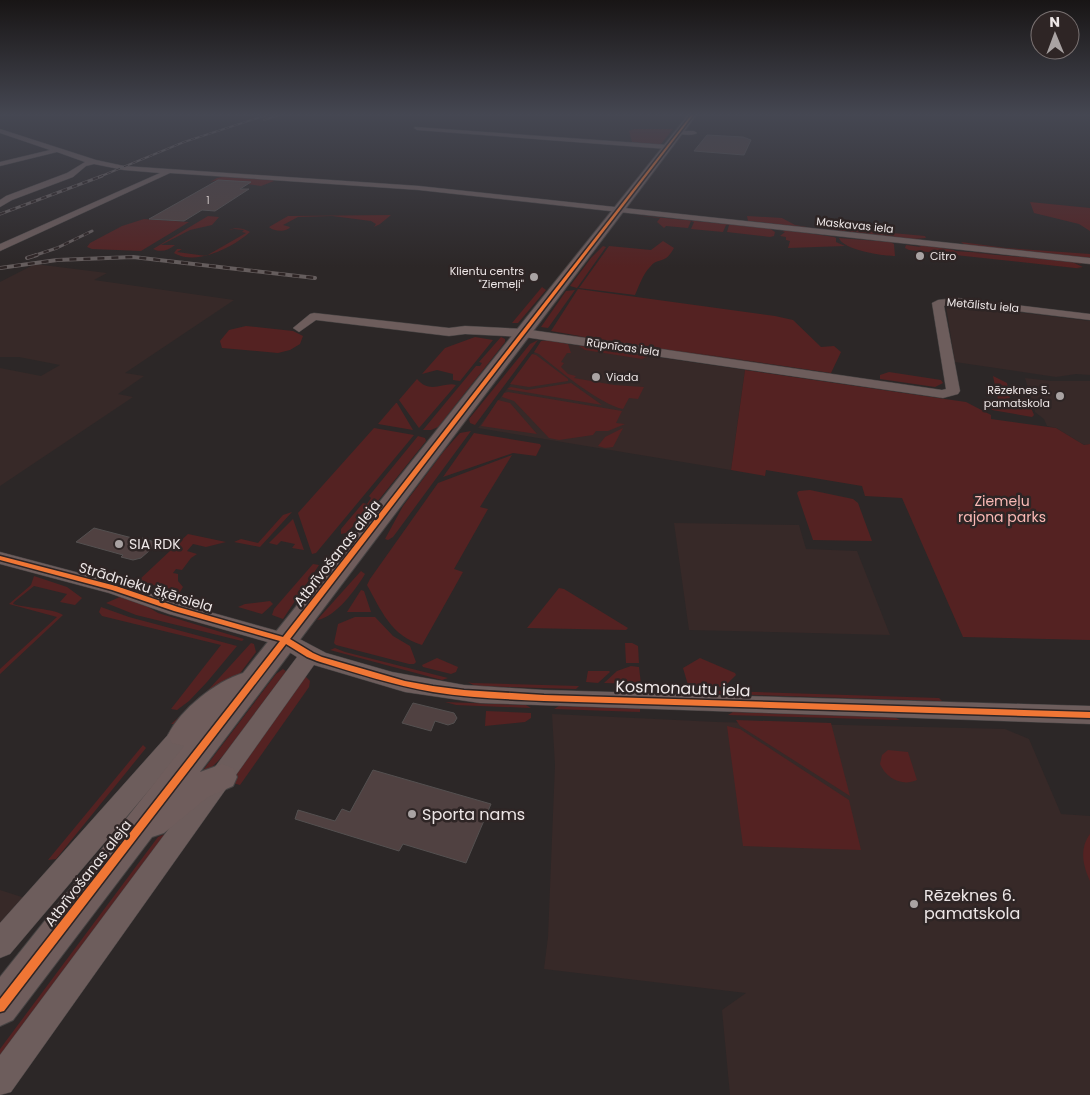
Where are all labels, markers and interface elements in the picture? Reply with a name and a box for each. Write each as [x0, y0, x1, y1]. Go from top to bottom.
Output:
north arrow [1030, 10, 1080, 60]
text: N [1049, 12, 1060, 32]
house number: 1 [206, 192, 210, 208]
street label: Maskavas iela [816, 213, 894, 237]
place label: Citro [930, 248, 956, 264]
marker: Citro [914, 250, 926, 262]
place label: Klientu centrs "Ziemeļi" [450, 263, 524, 292]
marker: Klientu centrs "Ziemeļi" [528, 271, 540, 283]
street label: Metālistu iela [946, 294, 1020, 316]
street label: Rūpnīcas iela [586, 334, 660, 360]
place label: Viada [606, 369, 638, 385]
marker: Viada [590, 371, 602, 383]
place label: Rēzeknes 5. pamatskola [984, 382, 1050, 411]
marker: Rēzeknes 5. pamatskola [1054, 390, 1066, 402]
park label: Ziemeļu rajona parks [958, 491, 1046, 527]
street label: Atbrīvošanas aleja [289, 496, 385, 610]
place label: SIA RDK [129, 534, 181, 554]
marker: SIA RDK [113, 538, 125, 550]
street label: Strādnieku šķērsiela [77, 557, 215, 617]
street label: Kosmonautu iela [615, 675, 751, 702]
place label: Sporta nams [422, 803, 525, 826]
marker: Sporta nams [406, 808, 418, 820]
street label: Atbrīvošanas aleja [40, 816, 136, 930]
place label: Rēzeknes 6. pamatskola [924, 884, 1020, 925]
marker: Rēzeknes 6. pamatskola [908, 898, 920, 910]

